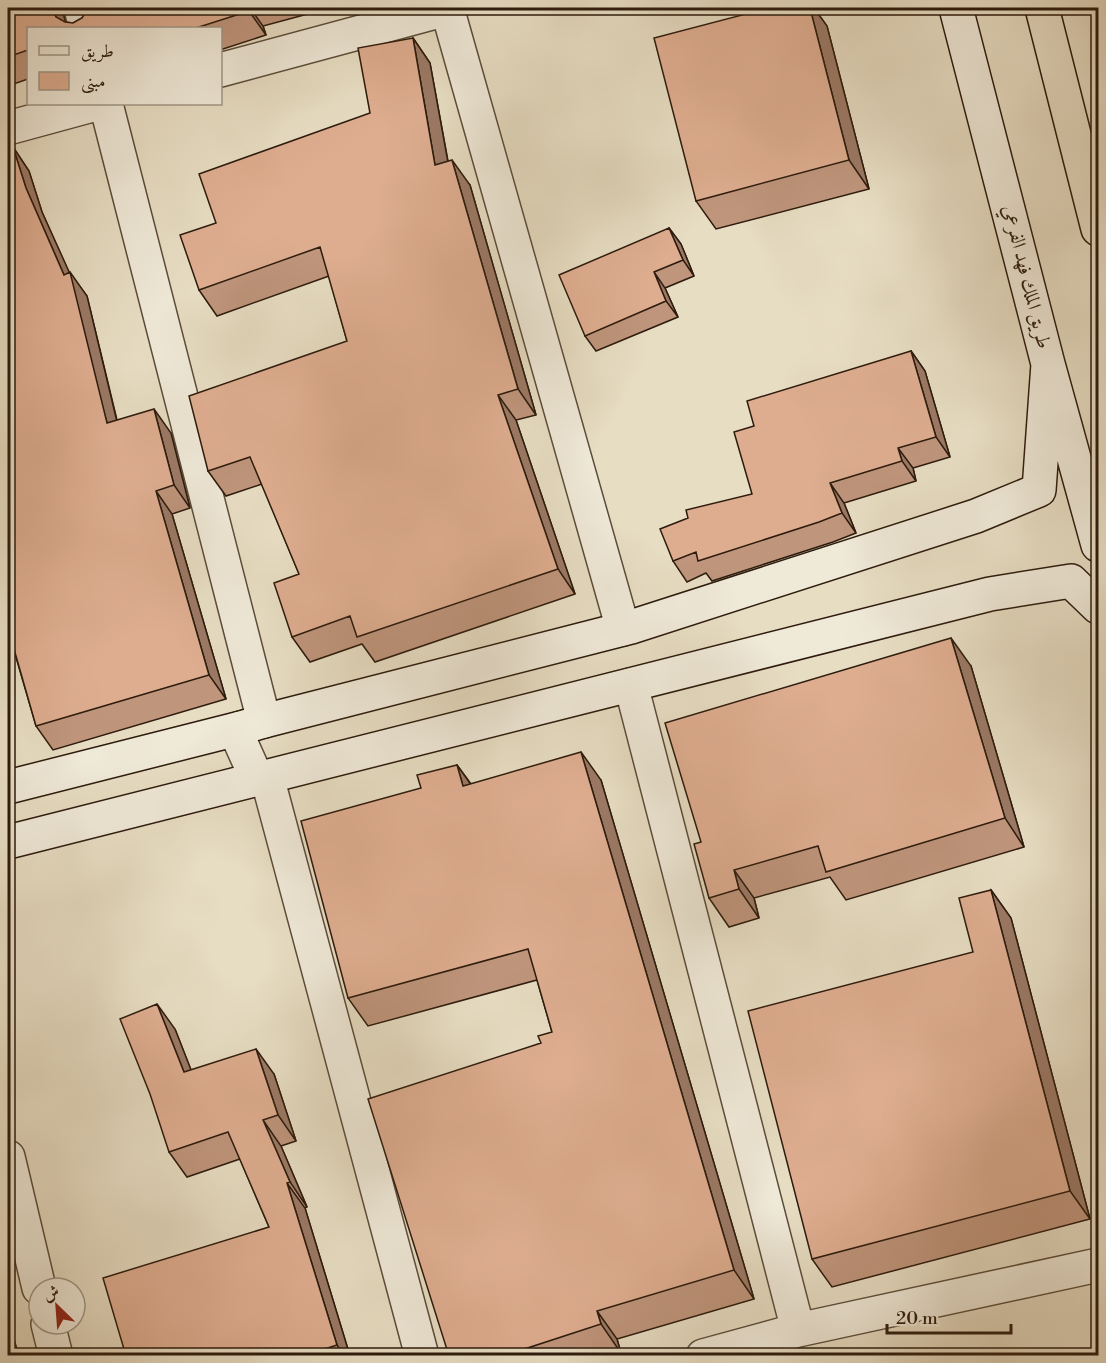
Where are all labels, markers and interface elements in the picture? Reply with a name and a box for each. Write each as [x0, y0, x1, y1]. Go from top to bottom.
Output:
legend [27, 27, 222, 105]
text: طريق [81, 40, 114, 63]
text: مبنى [81, 70, 106, 94]
street label: طريق الملك فهد الفرعي [994, 202, 1056, 352]
north arrow [27, 1276, 87, 1336]
text: ش [40, 1281, 63, 1306]
scale bar [887, 1297, 1012, 1335]
text: 20 m [896, 1307, 938, 1330]

